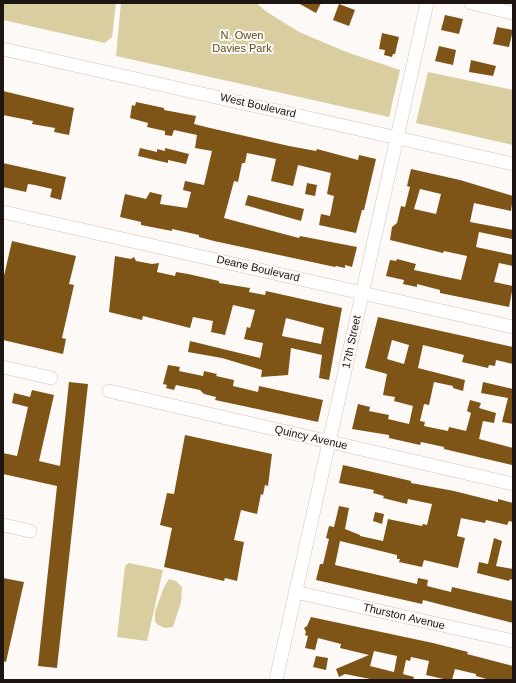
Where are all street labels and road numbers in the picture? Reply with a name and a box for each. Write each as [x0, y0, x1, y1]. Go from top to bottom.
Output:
street label: West Boulevard [219, 91, 297, 121]
street label: Deane Boulevard [215, 253, 301, 285]
street label: 17th Street [340, 314, 364, 370]
street label: Quincy Avenue [273, 423, 349, 453]
street label: Thurston Avenue [362, 601, 446, 633]

